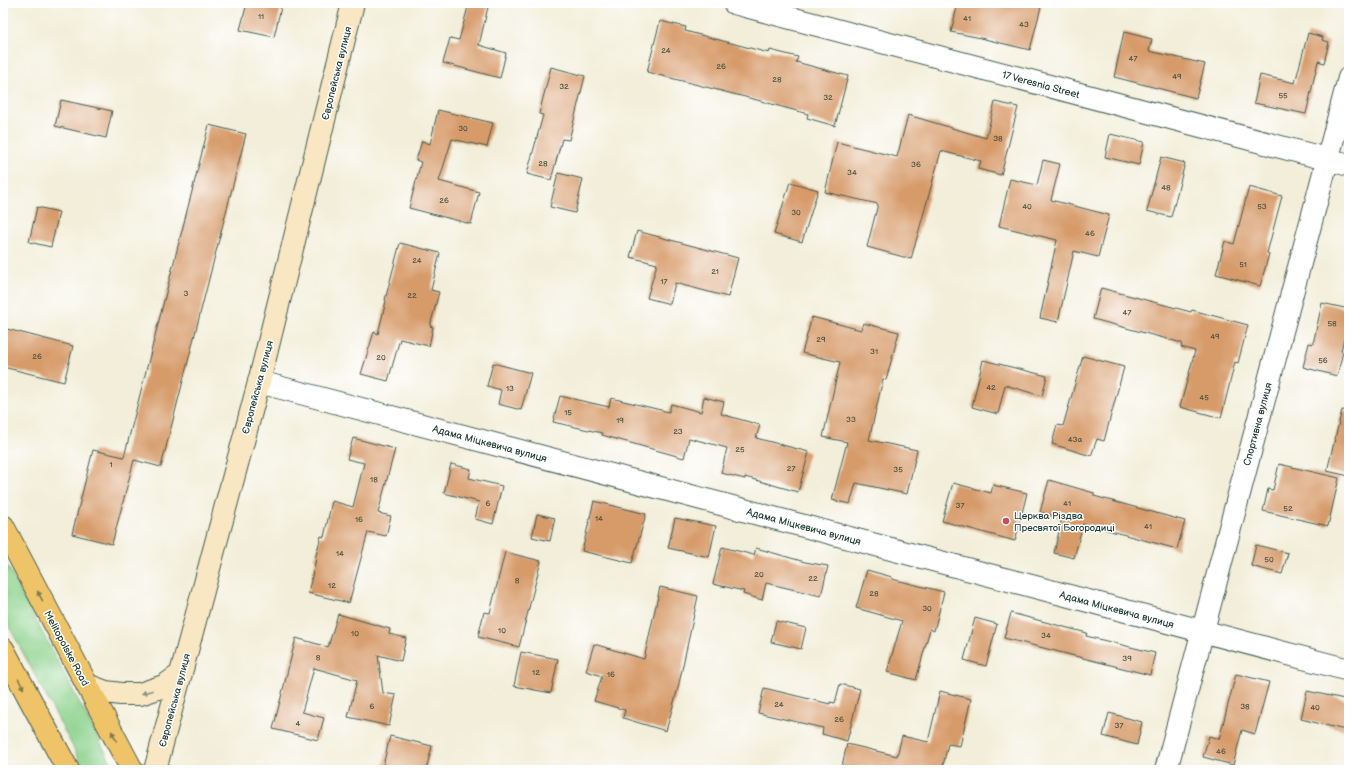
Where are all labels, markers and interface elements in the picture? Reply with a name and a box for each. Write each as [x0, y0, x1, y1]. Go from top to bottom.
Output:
house number: 11 [258, 12, 264, 21]
house number: 41 [963, 14, 971, 23]
house number: 43 [1019, 20, 1029, 29]
street label: Європейська вулиця [320, 25, 355, 121]
house number: 24 [661, 46, 671, 55]
house number: 47 [1129, 54, 1137, 63]
house number: 26 [716, 62, 726, 71]
street label: 17 Veresnia Street [1001, 69, 1081, 101]
house number: 49 [1172, 72, 1182, 81]
house number: 28 [772, 75, 782, 84]
house number: 32 [559, 82, 569, 91]
house number: 55 [1278, 91, 1288, 100]
house number: 32 [823, 93, 833, 102]
house number: 30 [458, 124, 468, 133]
house number: 38 [993, 134, 1003, 143]
house number: 28 [538, 159, 548, 168]
house number: 36 [911, 160, 921, 169]
house number: 34 [847, 168, 857, 177]
house number: 48 [1161, 183, 1171, 192]
house number: 26 [439, 196, 449, 205]
house number: 40 [1022, 202, 1032, 211]
house number: 53 [1257, 202, 1267, 211]
house number: 30 [791, 208, 801, 217]
house number: 46 [1085, 229, 1095, 238]
house number: 24 [412, 256, 422, 265]
house number: 51 [1239, 260, 1247, 269]
house number: 21 [711, 267, 719, 276]
house number: 17 [660, 277, 668, 286]
house number: 3 [184, 289, 189, 298]
house number: 22 [407, 291, 417, 300]
house number: 47 [1123, 308, 1131, 317]
house number: 58 [1327, 319, 1337, 328]
house number: 49 [1210, 332, 1220, 341]
house number: 29 [816, 335, 826, 344]
street label: Європейська вулиця [240, 339, 276, 435]
house number: 31 [870, 347, 878, 356]
house number: 26 [32, 352, 42, 361]
house number: 20 [376, 353, 386, 362]
house number: 56 [1318, 356, 1328, 365]
street label: Спортивна вулиця [1241, 381, 1275, 467]
house number: 42 [986, 383, 996, 392]
house number: 13 [506, 384, 514, 393]
house number: 45 [1199, 393, 1209, 402]
house number: 15 [564, 408, 572, 417]
house number: 33 [846, 415, 856, 424]
house number: 19 [616, 416, 624, 425]
street label: Адама Міцкевича вулиця [430, 423, 549, 465]
house number: 23 [673, 427, 683, 436]
house number: 43а [1068, 435, 1083, 444]
house number: 25 [735, 445, 745, 454]
house number: 1 [109, 460, 113, 469]
house number: 27 [787, 464, 795, 473]
house number: 35 [893, 465, 903, 474]
house number: 18 [370, 475, 378, 484]
house number: 6 [486, 499, 491, 508]
house number: 41 [1063, 499, 1071, 508]
house number: 37 [956, 501, 964, 510]
house number: 52 [1283, 504, 1293, 513]
street label: Адама Міцкевича вулиця [744, 506, 863, 548]
place label: Церква Різдва Пресвятої Богородиці [1014, 510, 1115, 534]
house number: 14 [595, 514, 603, 523]
house number: 16 [355, 515, 363, 524]
marker: Церква Різдва Пресвятої Богородиці [1001, 516, 1011, 526]
house number: 41 [1144, 522, 1152, 531]
house number: 14 [336, 549, 344, 558]
house number: 50 [1264, 555, 1274, 564]
house number: 20 [754, 570, 764, 579]
house number: 22 [808, 574, 818, 583]
house number: 8 [515, 576, 520, 585]
house number: 12 [328, 581, 336, 590]
house number: 28 [869, 589, 879, 598]
street label: Адама Міцкевича вулиця [1057, 589, 1176, 631]
one-way arrow [36, 590, 43, 602]
house number: 30 [922, 604, 932, 613]
street label: Melitopolske Road [41, 609, 91, 689]
house number: 10 [498, 626, 506, 635]
house number: 10 [351, 629, 359, 638]
house number: 34 [1041, 631, 1051, 640]
street label: Європейська вулиця [157, 652, 193, 748]
house number: 8 [316, 653, 321, 662]
house number: 39 [1122, 654, 1132, 663]
house number: 12 [532, 668, 540, 677]
house number: 16 [607, 670, 615, 679]
one-way arrow [18, 678, 25, 690]
one-way arrow [140, 689, 152, 695]
house number: 24 [774, 700, 784, 709]
house number: 6 [370, 702, 375, 711]
house number: 38 [1240, 702, 1250, 711]
house number: 40 [1310, 703, 1320, 712]
house number: 26 [834, 715, 844, 724]
house number: 4 [296, 719, 301, 728]
house number: 37 [1115, 721, 1123, 730]
one-way arrow [110, 730, 117, 741]
house number: 46 [1216, 747, 1226, 756]

